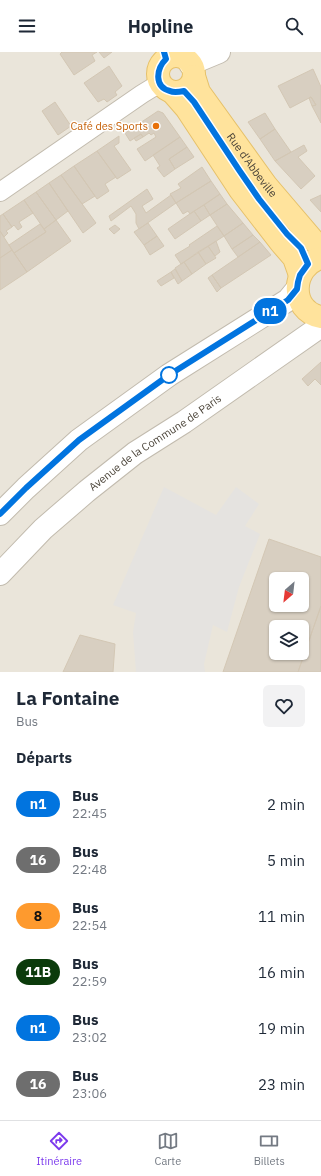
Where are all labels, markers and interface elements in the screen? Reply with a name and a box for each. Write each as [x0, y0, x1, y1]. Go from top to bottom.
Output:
icon: menu [16, 15, 38, 37]
text: Hopline [128, 15, 193, 38]
icon: search [283, 15, 305, 37]
place label: Café des Sports [71, 119, 148, 133]
marker: Café des Sports [151, 121, 161, 131]
street label: Rue d'Abbeville [224, 130, 280, 200]
line badge: n1 [252, 298, 288, 324]
text: n1 [262, 302, 278, 320]
unlabelled marker [160, 366, 178, 384]
street label: Avenue de la Commune de Paris [86, 391, 224, 494]
north arrow [269, 572, 309, 612]
map controls [269, 572, 309, 660]
button: layers [269, 620, 309, 660]
button: heart [263, 685, 305, 727]
text: La Fontaine [16, 686, 120, 710]
text: Bus [16, 713, 38, 730]
text: Départs [16, 748, 72, 767]
text: Bus [72, 786, 99, 805]
text: n1 [30, 795, 46, 813]
text: 2 min [267, 795, 305, 814]
text: 22:45 [72, 805, 107, 822]
text: Bus [72, 842, 99, 861]
text: 16 [30, 851, 46, 869]
text: 5 min [267, 851, 305, 870]
text: 22:48 [72, 861, 107, 878]
text: Bus [72, 898, 99, 917]
text: 8 [34, 907, 42, 925]
text: 11 min [258, 907, 305, 926]
text: 22:54 [72, 917, 107, 934]
text: Bus [72, 954, 99, 973]
text: 11B [25, 963, 51, 981]
text: 16 min [258, 963, 305, 982]
text: 22:59 [72, 973, 107, 990]
text: Bus [72, 1010, 99, 1029]
text: n1 [30, 1019, 46, 1037]
text: 19 min [258, 1019, 305, 1038]
text: 23:02 [72, 1029, 107, 1046]
text: Bus [72, 1066, 99, 1085]
text: 16 [30, 1075, 46, 1093]
text: 23 min [258, 1075, 305, 1094]
text: 23:06 [72, 1085, 107, 1102]
tab: Itinéraire [36, 1130, 82, 1168]
tab: Carte [155, 1130, 181, 1168]
tab: Billets [254, 1130, 285, 1168]

